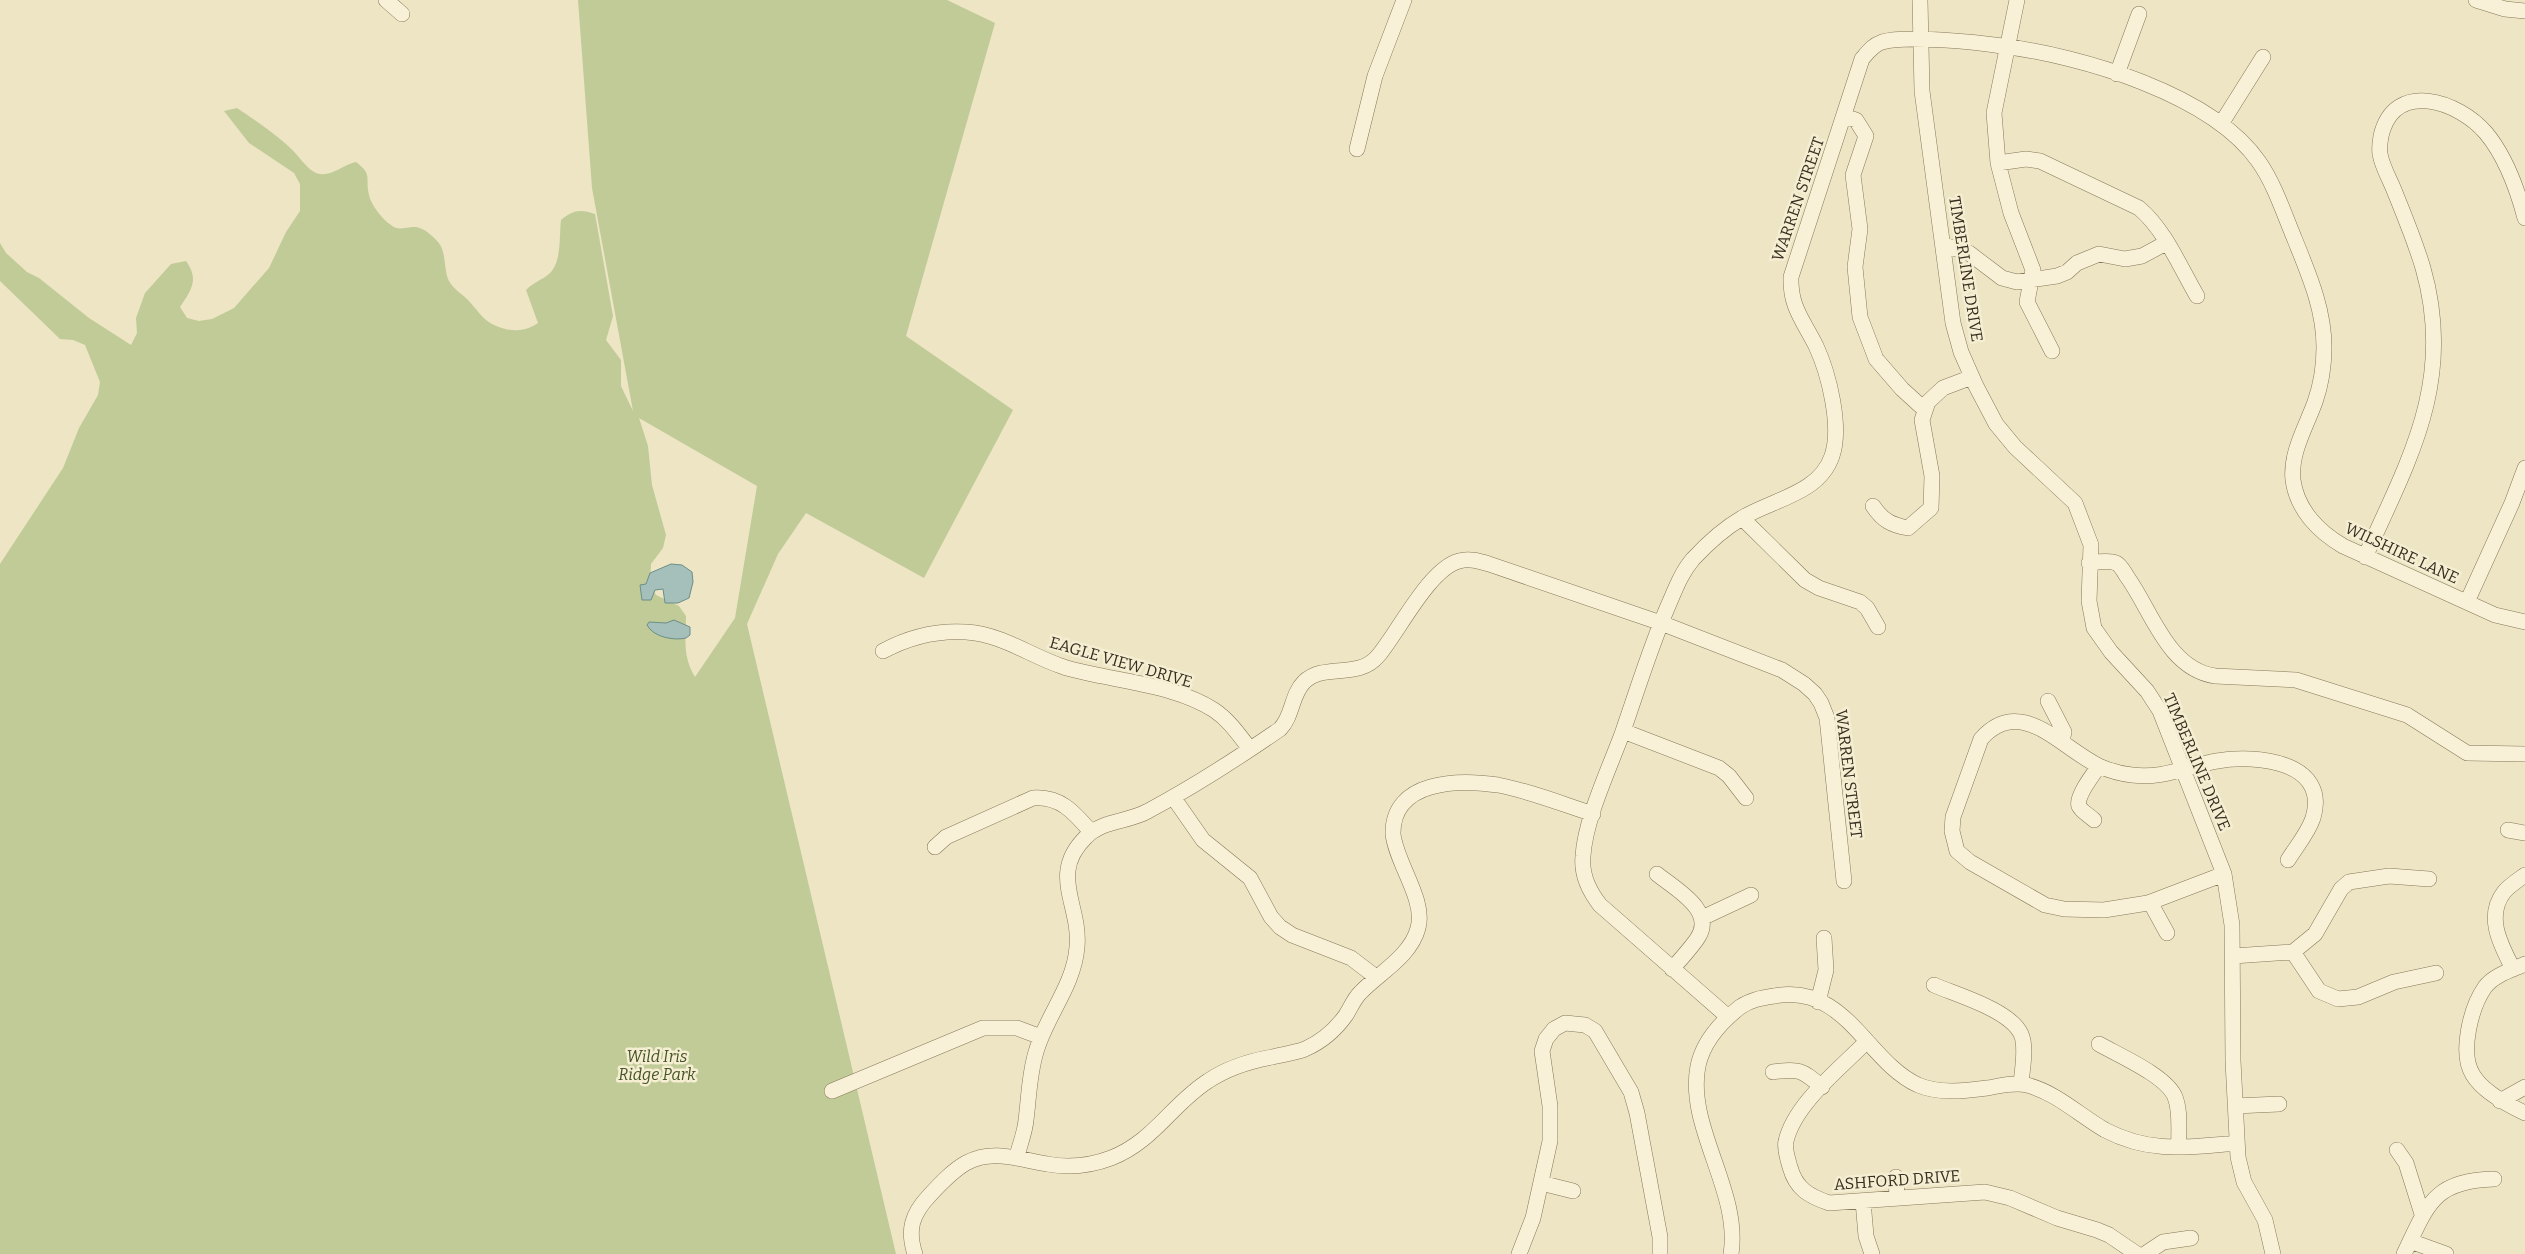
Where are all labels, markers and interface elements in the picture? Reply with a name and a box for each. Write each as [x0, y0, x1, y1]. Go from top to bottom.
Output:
street label: WARREN STREET [1768, 135, 1828, 263]
street label: TIMBERLINE DRIVE [1945, 195, 1987, 343]
street label: WILSHIRE LANE [2342, 518, 2462, 588]
street label: EAGLE VIEW DRIVE [1047, 633, 1195, 691]
street label: TIMBERLINE DRIVE [2159, 690, 2235, 834]
street label: WARREN STREET [1832, 708, 1866, 840]
park label: Wild Iris Ridge Park [618, 1047, 696, 1084]
street label: ASHFORD DRIVE [1833, 1166, 1961, 1194]

